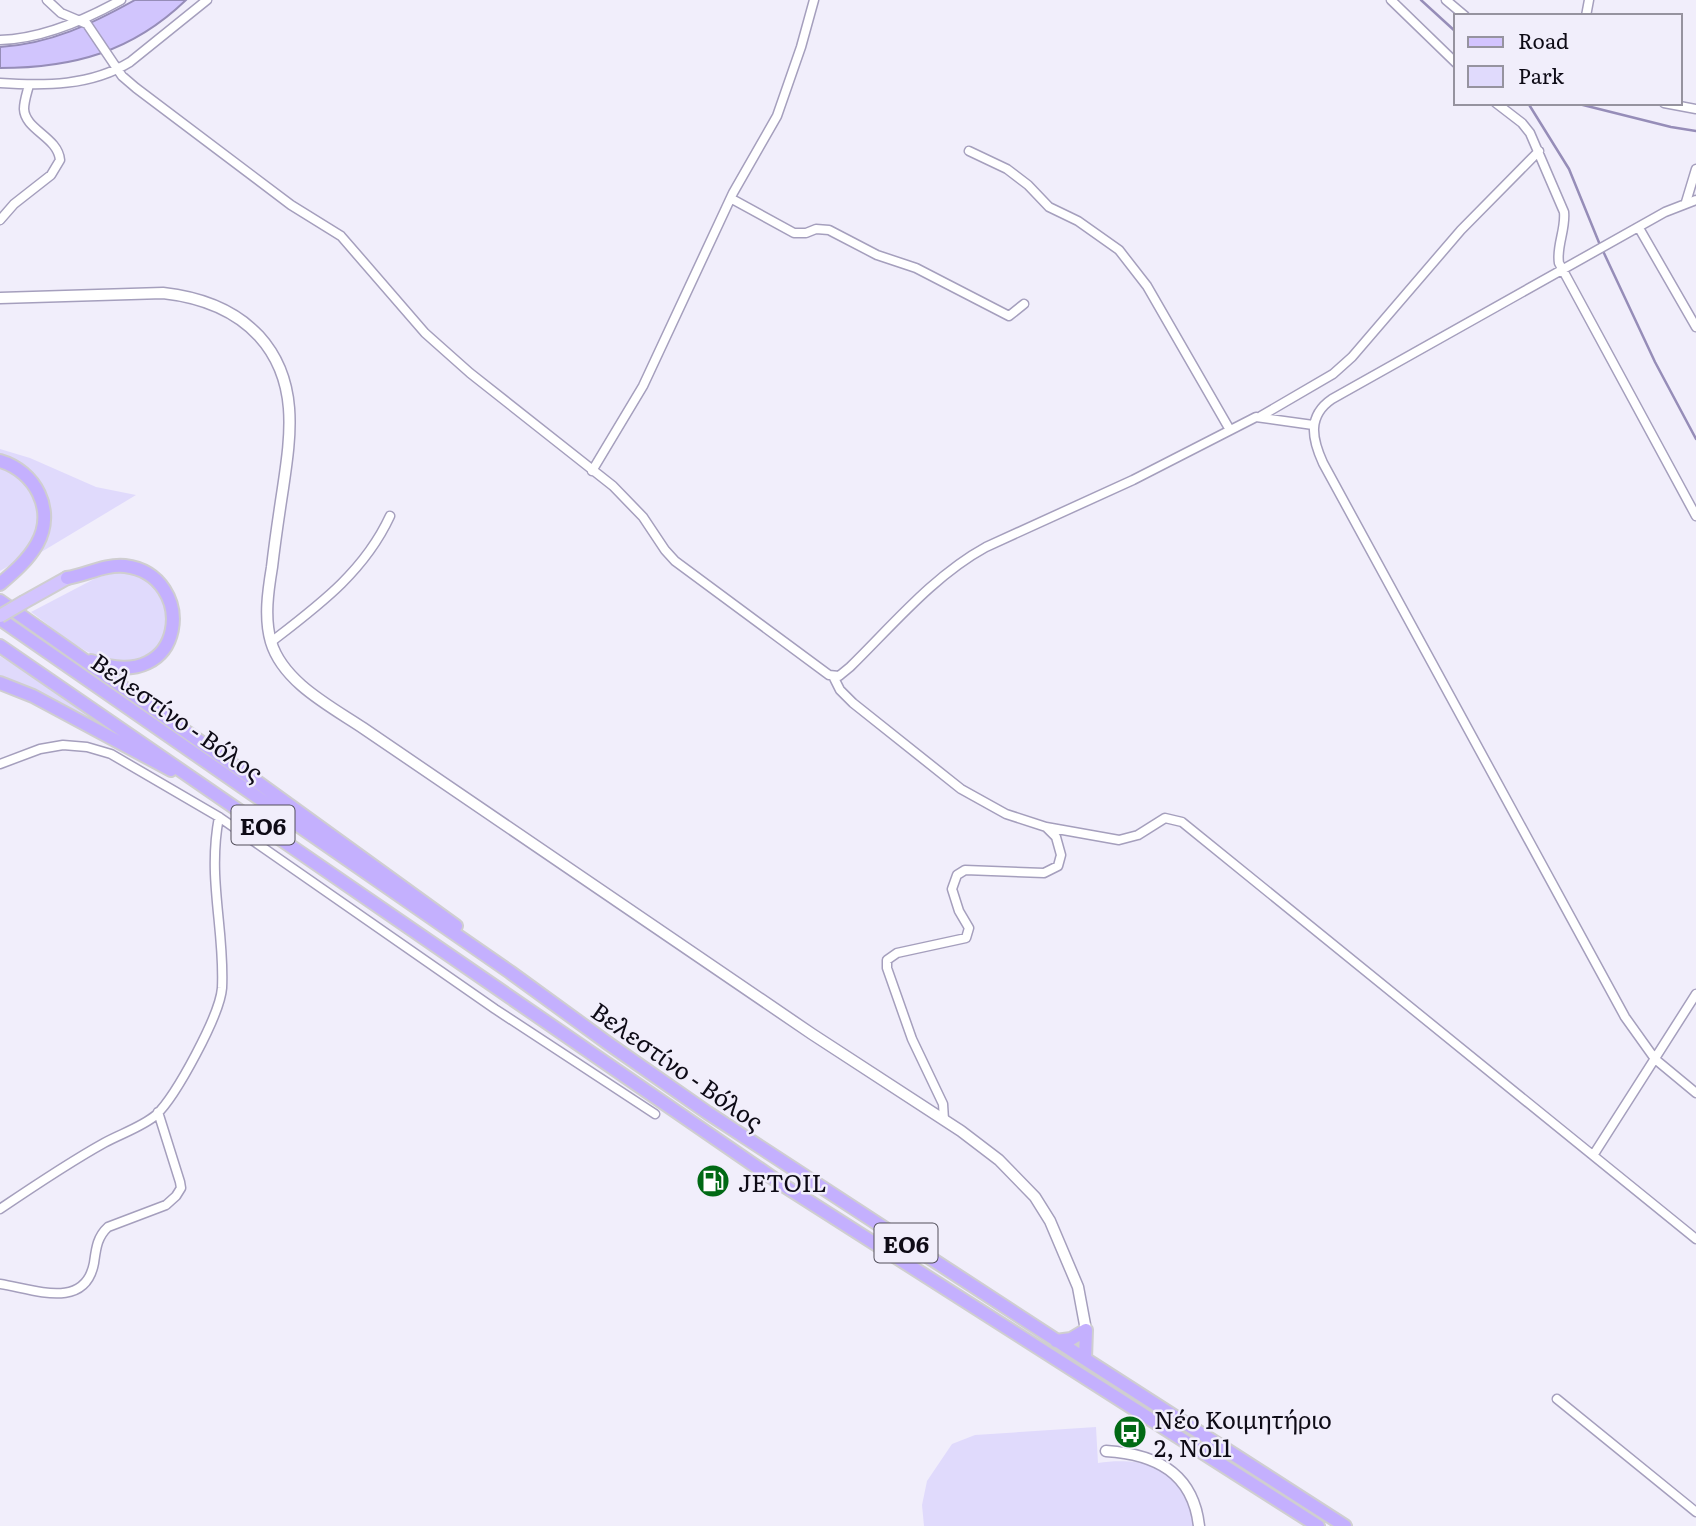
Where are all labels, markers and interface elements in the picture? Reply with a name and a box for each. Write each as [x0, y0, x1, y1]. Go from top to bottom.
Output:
legend [1454, 14, 1682, 105]
text: Road [1518, 24, 1569, 55]
text: Park [1518, 59, 1564, 90]
street label: Βελεστίνο - Βόλος [85, 644, 271, 788]
road number: ΕΟ6 [232, 806, 294, 845]
street label: Βελεστίνο - Βόλος [585, 993, 771, 1137]
fuel station icon: JETOIL [694, 1162, 732, 1200]
place label: JETOIL [738, 1164, 827, 1199]
road number: ΕΟ6 [874, 1224, 937, 1262]
place label: Νέο Κοιμητήριο 2, Νο11 [1154, 1401, 1332, 1464]
bus stop icon: Νέο Κοιμητήριο 2, Νο11 [1111, 1413, 1149, 1451]

